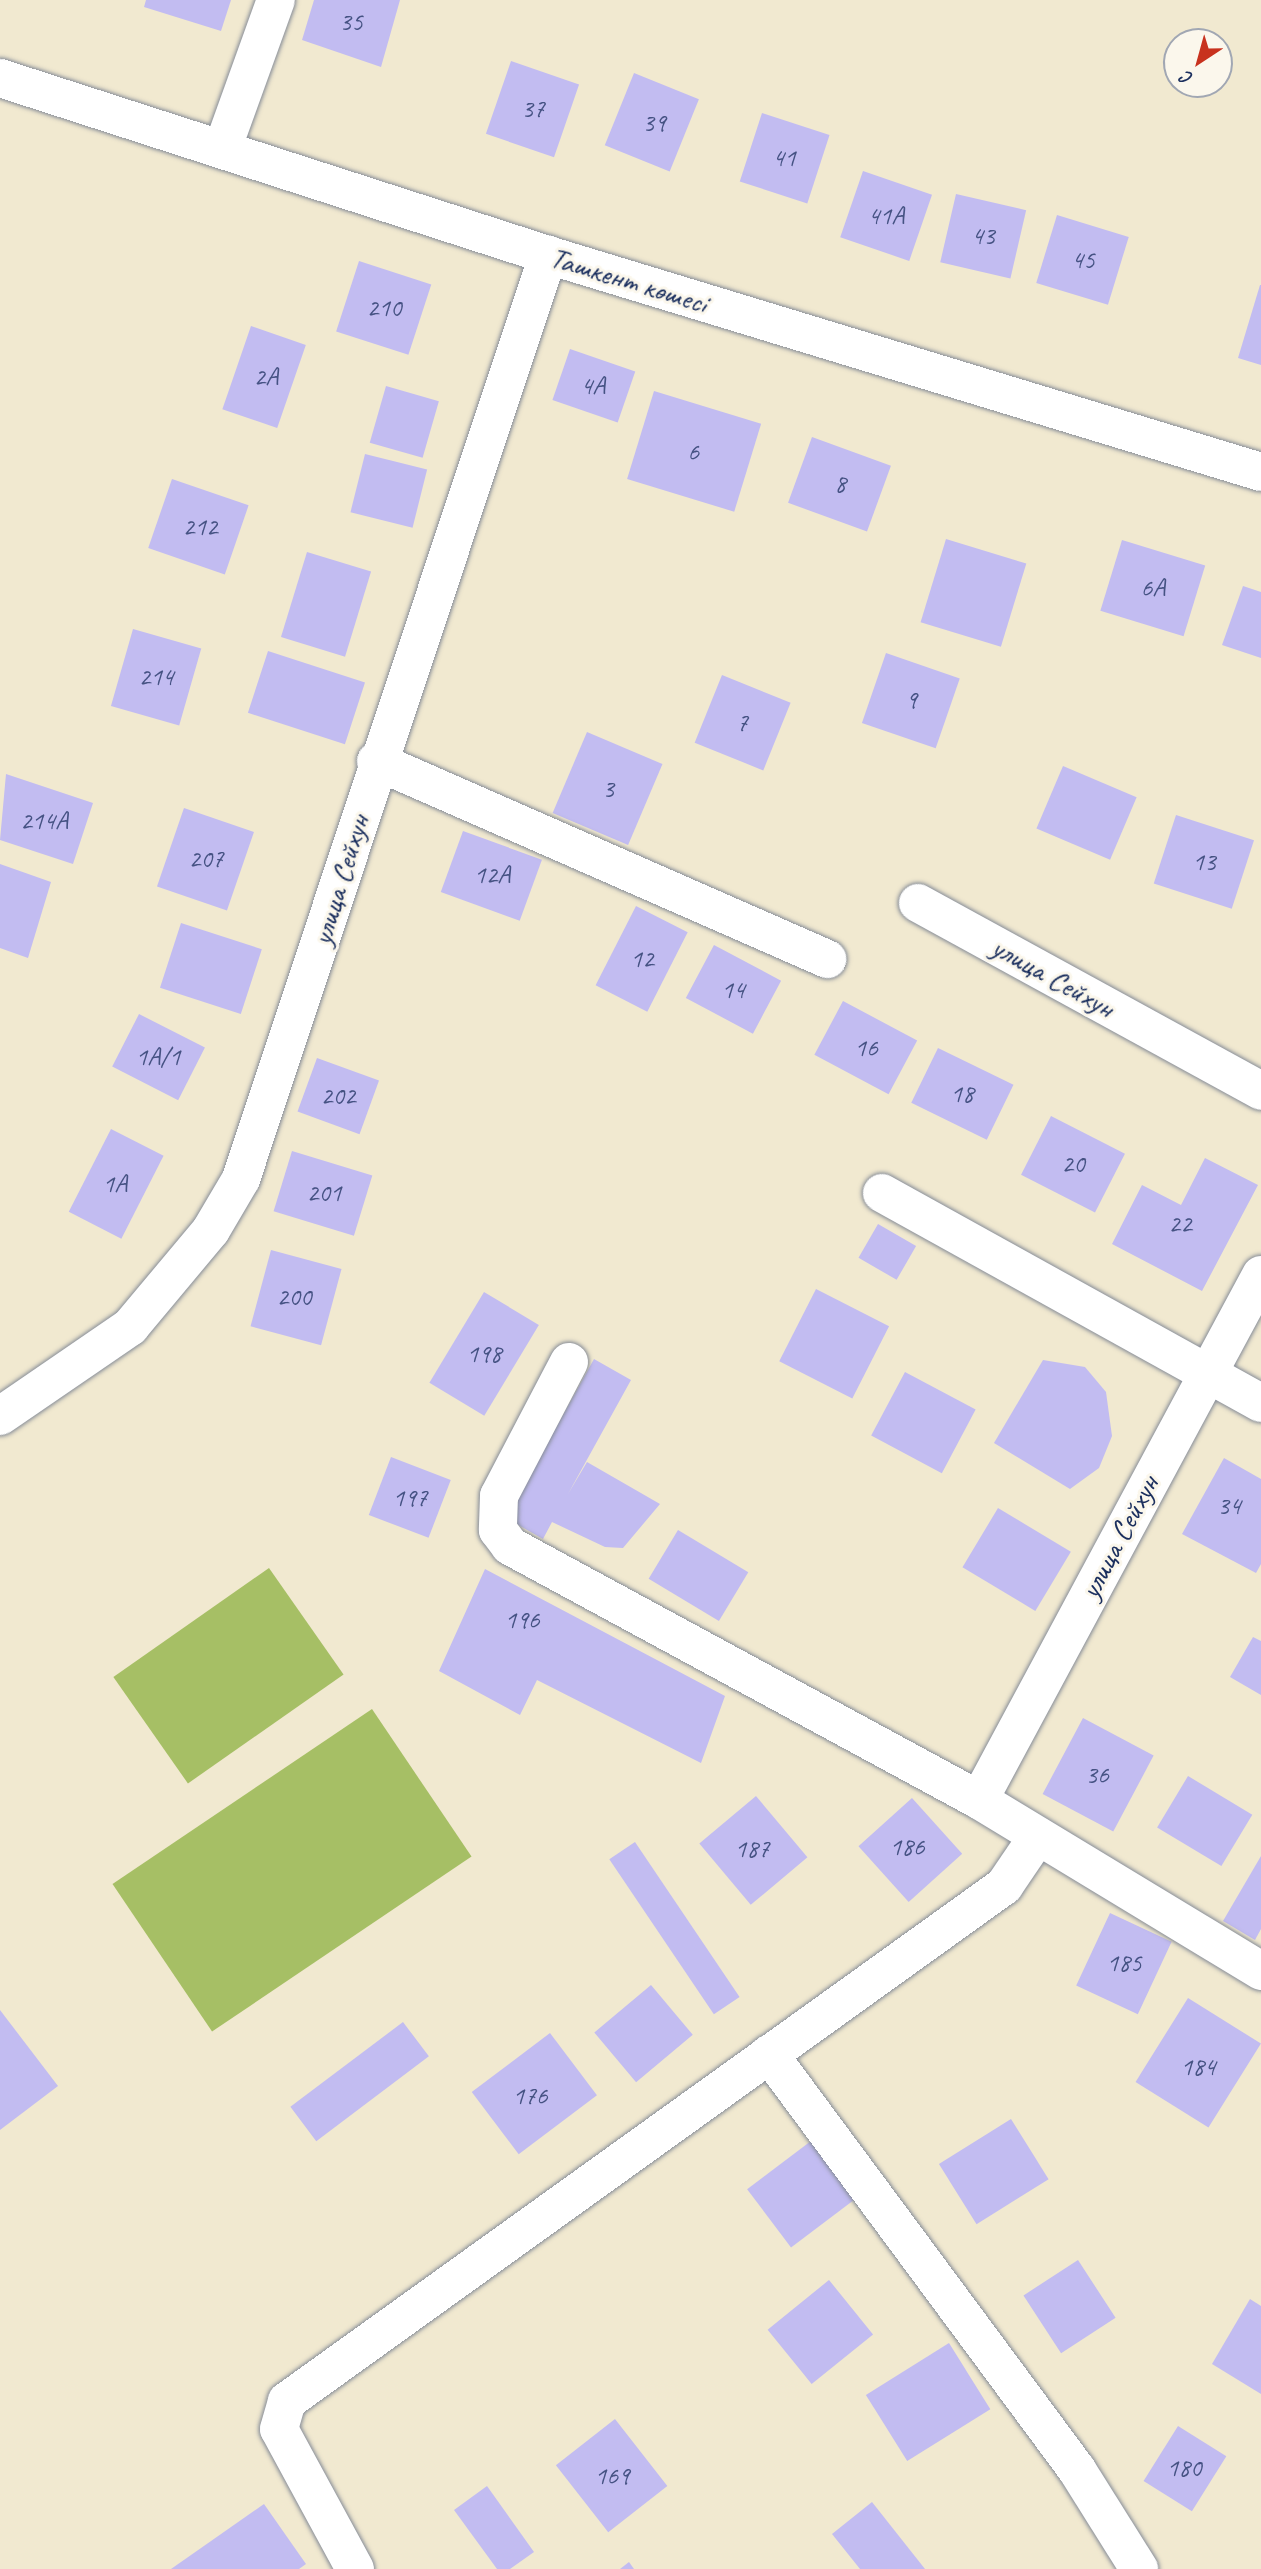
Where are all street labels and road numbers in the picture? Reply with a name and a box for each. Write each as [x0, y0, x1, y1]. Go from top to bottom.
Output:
street label: Ташкент көшесі [546, 239, 712, 321]
street label: улица Сейхун [303, 811, 377, 949]
street label: улица Сейхун [986, 929, 1120, 1025]
street label: улица Сейхун [1072, 1469, 1166, 1605]

